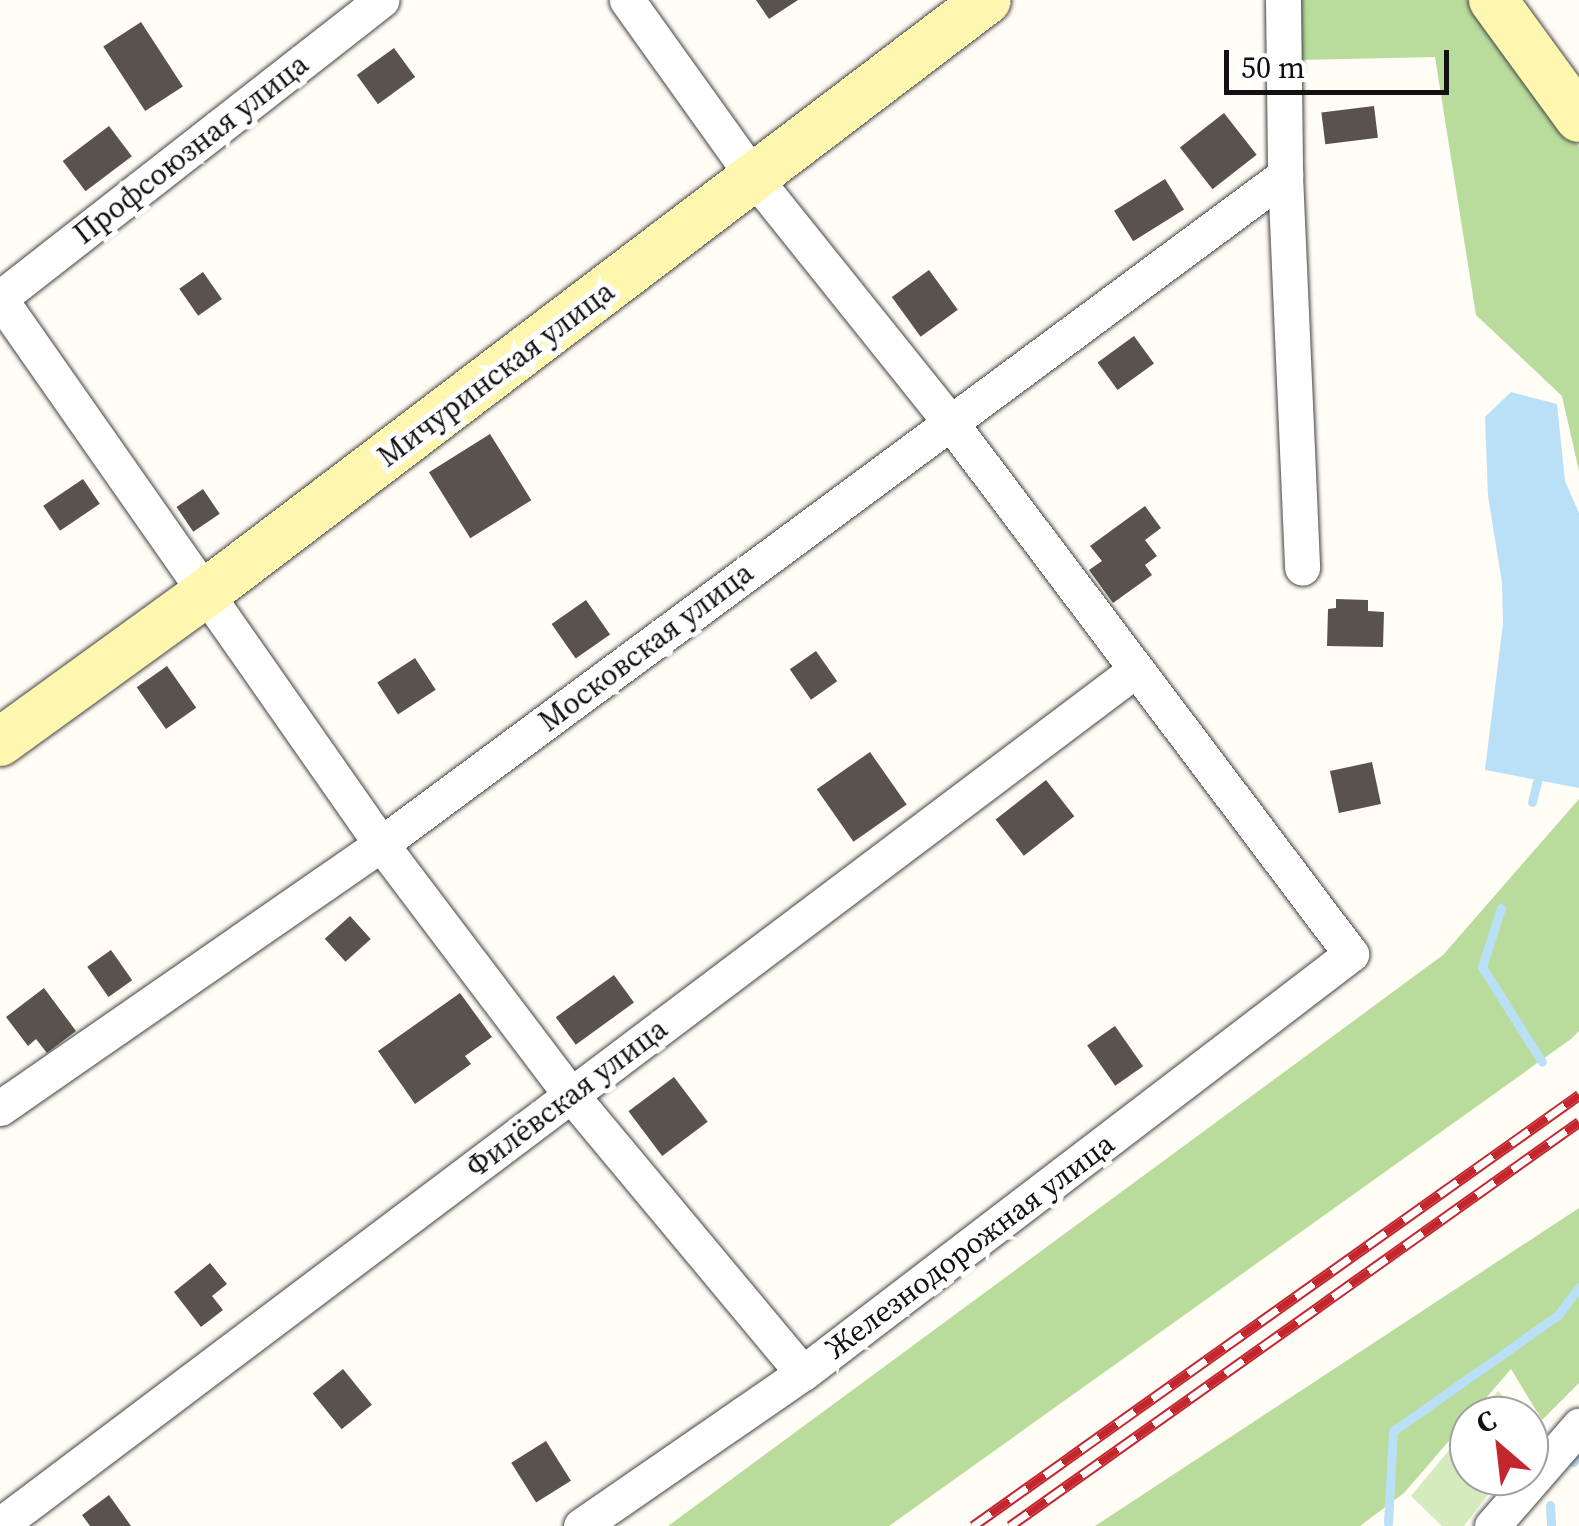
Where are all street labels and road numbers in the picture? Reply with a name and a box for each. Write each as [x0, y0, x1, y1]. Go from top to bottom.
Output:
street label: Профсоюзная улица [66, 46, 316, 252]
street label: Мичуринская улица [371, 273, 621, 475]
street label: Московская улица [532, 555, 760, 739]
street label: Филёвская улица [460, 1011, 674, 1185]
street label: Железнодорожная улица [819, 1126, 1121, 1366]

